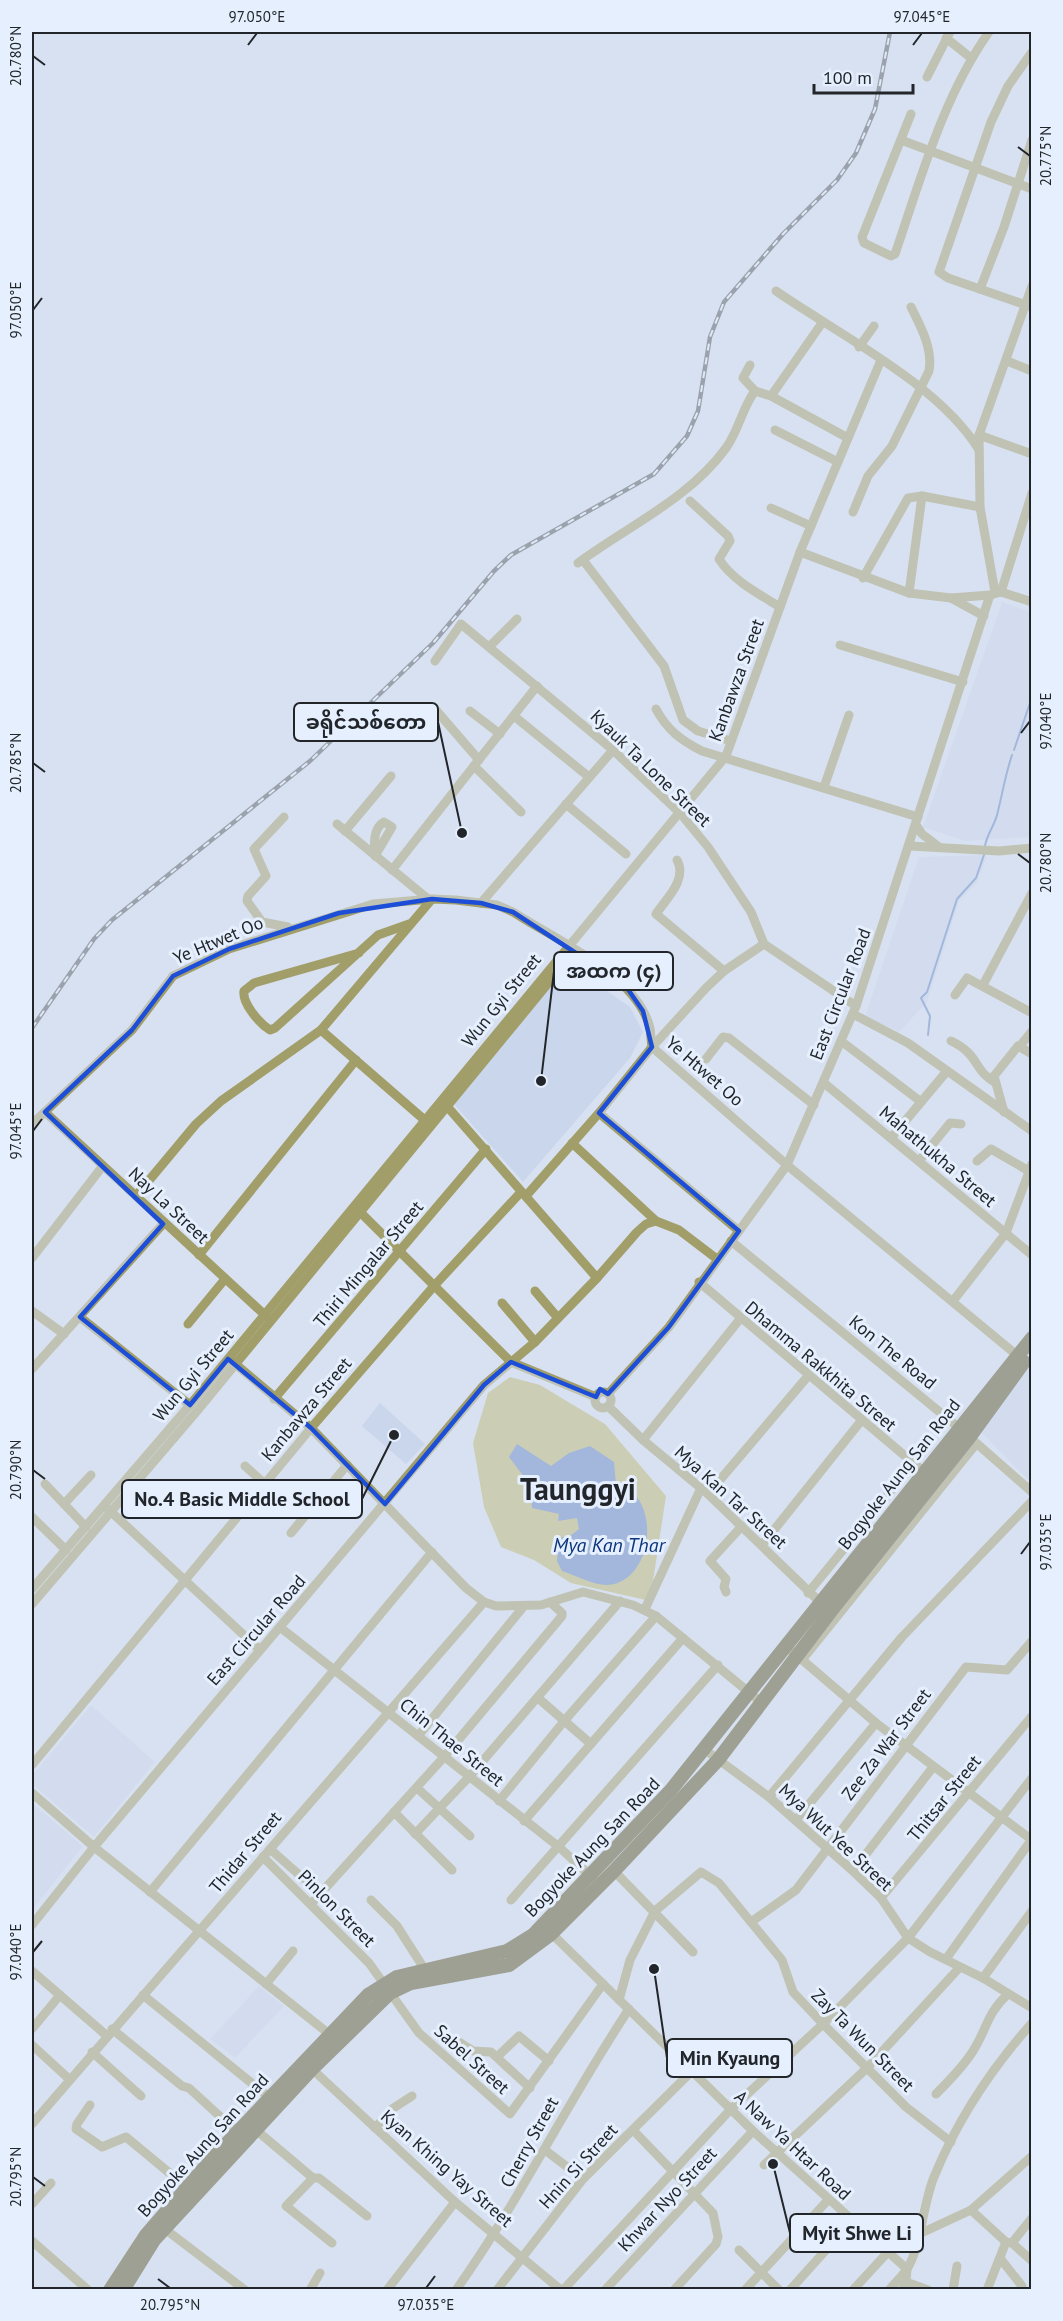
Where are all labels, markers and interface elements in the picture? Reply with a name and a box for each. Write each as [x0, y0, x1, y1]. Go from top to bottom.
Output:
text: 97.050°E [229, 7, 285, 26]
text: 97.045°E [894, 7, 950, 26]
text: 20.780°N [6, 26, 25, 86]
scale bar [814, 57, 913, 95]
text: 100 m [823, 66, 872, 89]
text: 20.775°N [1036, 126, 1055, 186]
text: 97.050°E [6, 282, 25, 338]
street label: Kanbawza Street [703, 616, 769, 744]
text: 97.040°E [1036, 693, 1055, 749]
callout: ခရိုင်သစ်တော [294, 703, 438, 741]
street label: Kyauk Ta Lone Street [586, 705, 716, 831]
text: ခရိုင်သစ်တော [306, 709, 426, 738]
text: 20.785°N [6, 733, 25, 793]
text: 20.780°N [1036, 833, 1055, 893]
street label: Ye Htwet Oo [169, 911, 267, 969]
street label: East Circular Road [804, 925, 876, 1063]
street label: Wun Gyi Street [456, 949, 546, 1051]
callout: အထက (၄) [554, 952, 673, 990]
text: အထက (၄) [566, 958, 662, 987]
street label: Ye Htwet Oo [661, 1031, 749, 1111]
street label: Mahathukha Street [875, 1100, 1001, 1212]
text: 97.045°E [6, 1103, 25, 1159]
street label: Nay La Street [124, 1162, 214, 1248]
street label: Thiri Mingalar Street [308, 1196, 428, 1332]
street label: Dhamma Rakkhita Street [741, 1296, 901, 1436]
street label: Kon The Road [845, 1310, 941, 1394]
street label: Wun Gyi Street [148, 1324, 238, 1426]
street label: Kanbawza Street [256, 1352, 356, 1466]
street label: Bogyoke Aung San Road [833, 1394, 965, 1554]
text: 20.790°N [6, 1440, 25, 1500]
street label: Mya Kan Tar Street [670, 1440, 792, 1554]
district label: Taunggyi [520, 1469, 636, 1508]
callout: No.4 Basic Middle School [122, 1480, 362, 1518]
text: No.4 Basic Middle School [134, 1486, 350, 1512]
text: 97.035°E [1036, 1514, 1055, 1570]
water label: Mya Kan Thar [553, 1532, 666, 1558]
street label: East Circular Road [202, 1570, 310, 1690]
street label: Zee Za War Street [836, 1683, 936, 1805]
street label: Chin Thae Street [395, 1693, 509, 1791]
street label: Thitsar Street [902, 1750, 986, 1846]
street label: Bogyoke Aung San Road [519, 1772, 665, 1922]
street label: Mya Wut Yee Street [774, 1778, 898, 1896]
street label: Thidar Street [204, 1806, 286, 1898]
street label: Pinlon Street [293, 1864, 381, 1952]
text: 97.040°E [6, 1924, 25, 1980]
street label: Zay Ta Wun Street [807, 1984, 919, 2096]
street label: Sabel Street [430, 2019, 514, 2099]
callout: Min Kyaung [667, 2039, 792, 2077]
text: Min Kyaung [680, 2045, 780, 2071]
street label: Bogyoke Aung San Road [132, 2068, 274, 2222]
street label: A Naw Ya Htar Road [730, 2085, 856, 2205]
street label: Cherry Street [495, 2093, 563, 2191]
street label: Kyan Khing Yay Street [376, 2104, 518, 2232]
street label: Hnin Si Street [534, 2119, 622, 2213]
street label: Khwar Nyo Street [613, 2142, 721, 2256]
text: 20.795°N [6, 2147, 25, 2207]
callout: Myit Shwe Li [790, 2214, 923, 2252]
text: Myit Shwe Li [802, 2220, 912, 2246]
text: 20.795°N [140, 2295, 200, 2314]
text: 97.035°E [398, 2295, 454, 2314]

